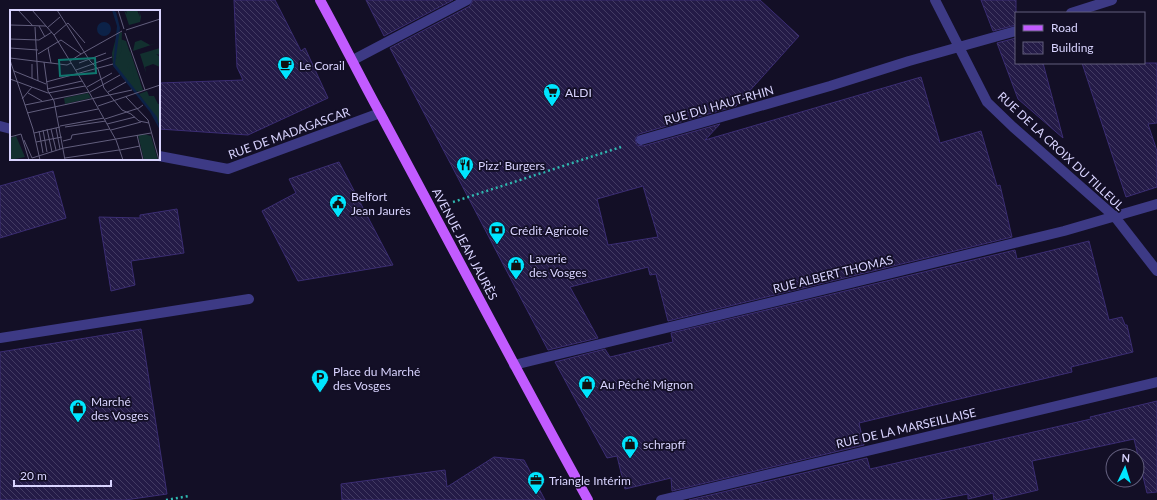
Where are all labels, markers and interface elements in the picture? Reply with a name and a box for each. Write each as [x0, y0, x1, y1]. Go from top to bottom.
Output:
inset map [10, 10, 160, 160]
legend [1015, 12, 1145, 64]
text: Road [1051, 20, 1078, 35]
text: Building [1051, 40, 1094, 55]
cafe icon: Le Corail [276, 55, 296, 80]
place label: Le Corail [299, 58, 345, 73]
supermarket icon: ALDI [542, 82, 562, 107]
street label: RUE DU HAUT-RHIN [662, 82, 776, 128]
place label: ALDI [565, 85, 592, 100]
street label: RUE DE LA CROIX DU TILLEUL [995, 89, 1127, 213]
street label: RUE DE MADAGASCAR [226, 104, 352, 162]
restaurant icon: Pizz' Burgers [455, 155, 475, 180]
place label: Pizz' Burgers [478, 158, 545, 173]
street label: AVENUE JEAN JAURÈS [429, 185, 501, 303]
place label: Belfort Jean Jaurès [351, 189, 411, 218]
public building icon: Belfort Jean Jaurès [328, 193, 348, 218]
bank icon: Crédit Agricole [487, 220, 507, 245]
place label: Crédit Agricole [510, 223, 588, 238]
place label: Laverie des Vosges [529, 251, 587, 280]
street label: RUE ALBERT THOMAS [771, 252, 895, 296]
shop icon: Laverie des Vosges [506, 255, 526, 280]
place label: Place du Marché des Vosges [333, 364, 420, 393]
parking icon: Place du Marché des Vosges [310, 368, 330, 393]
shop icon: Au Péché Mignon [577, 374, 597, 399]
place label: Au Péché Mignon [600, 377, 693, 392]
place label: Marché des Vosges [91, 394, 149, 423]
shop icon: Marché des Vosges [68, 398, 88, 423]
street label: RUE DE LA MARSEILLAISE [835, 405, 978, 451]
shop icon: schrapff [620, 434, 640, 459]
place label: schrapff [643, 437, 685, 452]
north arrow [1105, 448, 1145, 488]
text: N [1121, 451, 1130, 464]
scale bar [14, 462, 111, 488]
text: 20 m [20, 468, 47, 483]
office icon: Triangle Intérim [526, 470, 546, 495]
place label: Triangle Intérim [549, 473, 631, 488]

